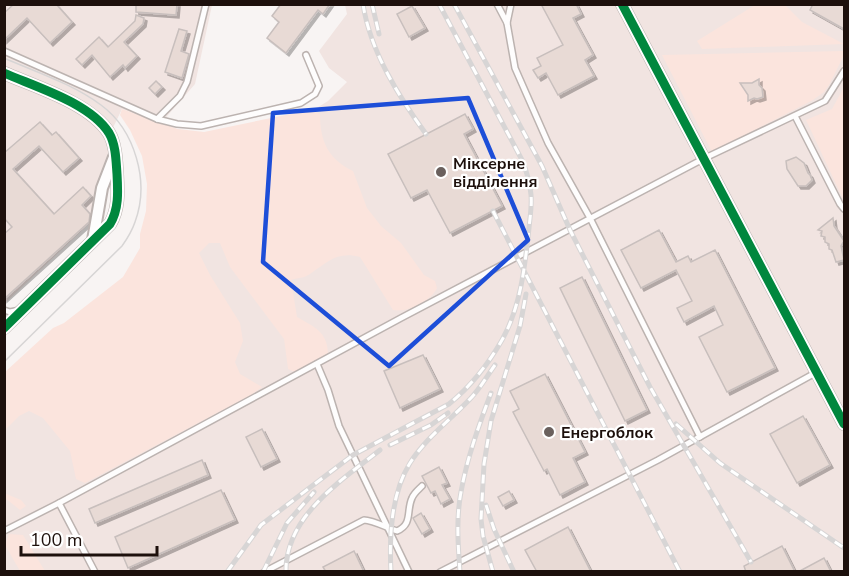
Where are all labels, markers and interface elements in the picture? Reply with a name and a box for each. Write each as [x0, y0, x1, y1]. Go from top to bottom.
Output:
place label: Міксерне відділення [453, 153, 537, 193]
marker: Міксерне відділення [434, 165, 448, 179]
place label: Енергоблок [561, 422, 654, 444]
marker: Енергоблок [542, 425, 556, 439]
scale bar [21, 519, 158, 557]
text: 100 m [30, 528, 82, 552]

